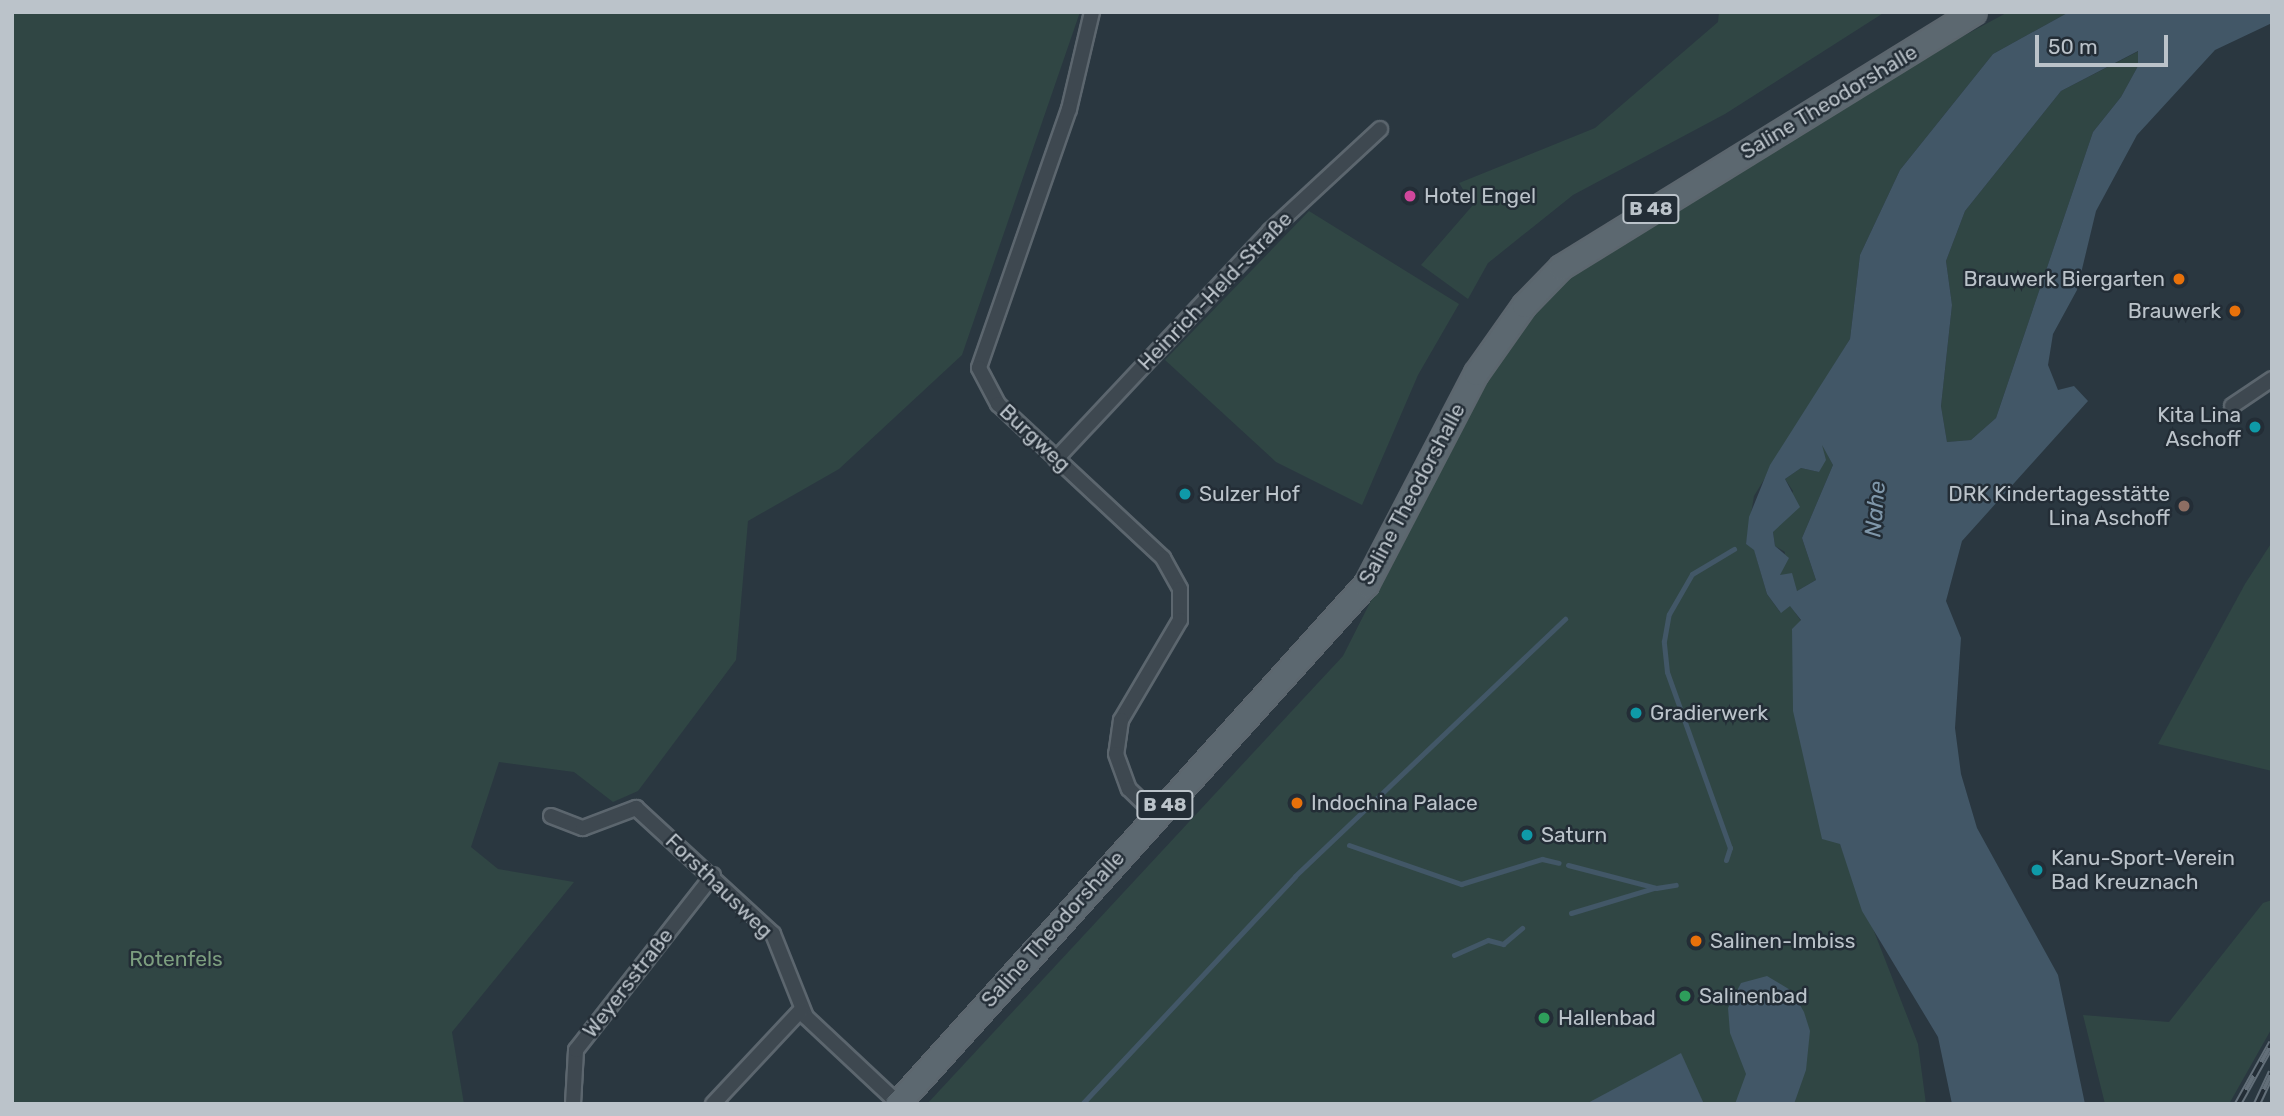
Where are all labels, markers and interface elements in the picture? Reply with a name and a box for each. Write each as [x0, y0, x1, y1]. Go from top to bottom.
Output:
scale bar [2039, 21, 2172, 65]
text: 50 m [2048, 34, 2098, 59]
street label: Saline Theodorshalle [1736, 39, 1922, 165]
place label: Hotel Engel [1424, 183, 1536, 209]
marker: Hotel Engel [1402, 188, 1418, 204]
road number: B 48 [1621, 194, 1681, 224]
street label: Heinrich-Held-Straße [1133, 206, 1297, 376]
place label: Brauwerk Biergarten [1963, 266, 2165, 292]
marker: Brauwerk Biergarten [2171, 271, 2187, 287]
place label: Brauwerk [2128, 298, 2221, 324]
marker: Brauwerk [2227, 303, 2243, 319]
street label: Burgweg [994, 399, 1076, 477]
street label: Saline Theodorshalle [1353, 399, 1471, 589]
place label: Kita Lina Aschoff [2157, 402, 2241, 452]
marker: Kita Lina Aschoff [2247, 419, 2263, 435]
water label: Nahe [1859, 480, 1891, 538]
place label: Sulzer Hof [1199, 481, 1300, 507]
place label: DRK Kindertagesstätte Lina Aschoff [1948, 481, 2170, 531]
marker: Sulzer Hof [1177, 486, 1193, 502]
marker: DRK Kindertagesstätte Lina Aschoff [2176, 498, 2192, 514]
place label: Gradierwerk [1650, 700, 1768, 726]
marker: Gradierwerk [1628, 705, 1644, 721]
road number: B 48 [1135, 790, 1195, 820]
place label: Indochina Palace [1311, 790, 1478, 816]
marker: Indochina Palace [1289, 795, 1305, 811]
place label: Saturn [1541, 822, 1607, 848]
marker: Saturn [1519, 827, 1535, 843]
street label: Forsthausweg [660, 829, 778, 943]
street label: Saline Theodorshalle [976, 845, 1130, 1013]
place label: Kanu-Sport-Verein Bad Kreuznach [2051, 845, 2235, 895]
marker: Kanu-Sport-Verein Bad Kreuznach [2029, 862, 2045, 878]
street label: Weyersstraße [577, 923, 679, 1043]
place label: Salinen-Imbiss [1710, 928, 1855, 954]
marker: Salinen-Imbiss [1688, 933, 1704, 949]
park label: Rotenfels [129, 946, 223, 972]
place label: Salinenbad [1699, 983, 1808, 1009]
marker: Salinenbad [1677, 988, 1693, 1004]
place label: Hallenbad [1558, 1005, 1656, 1031]
marker: Hallenbad [1536, 1010, 1552, 1026]

